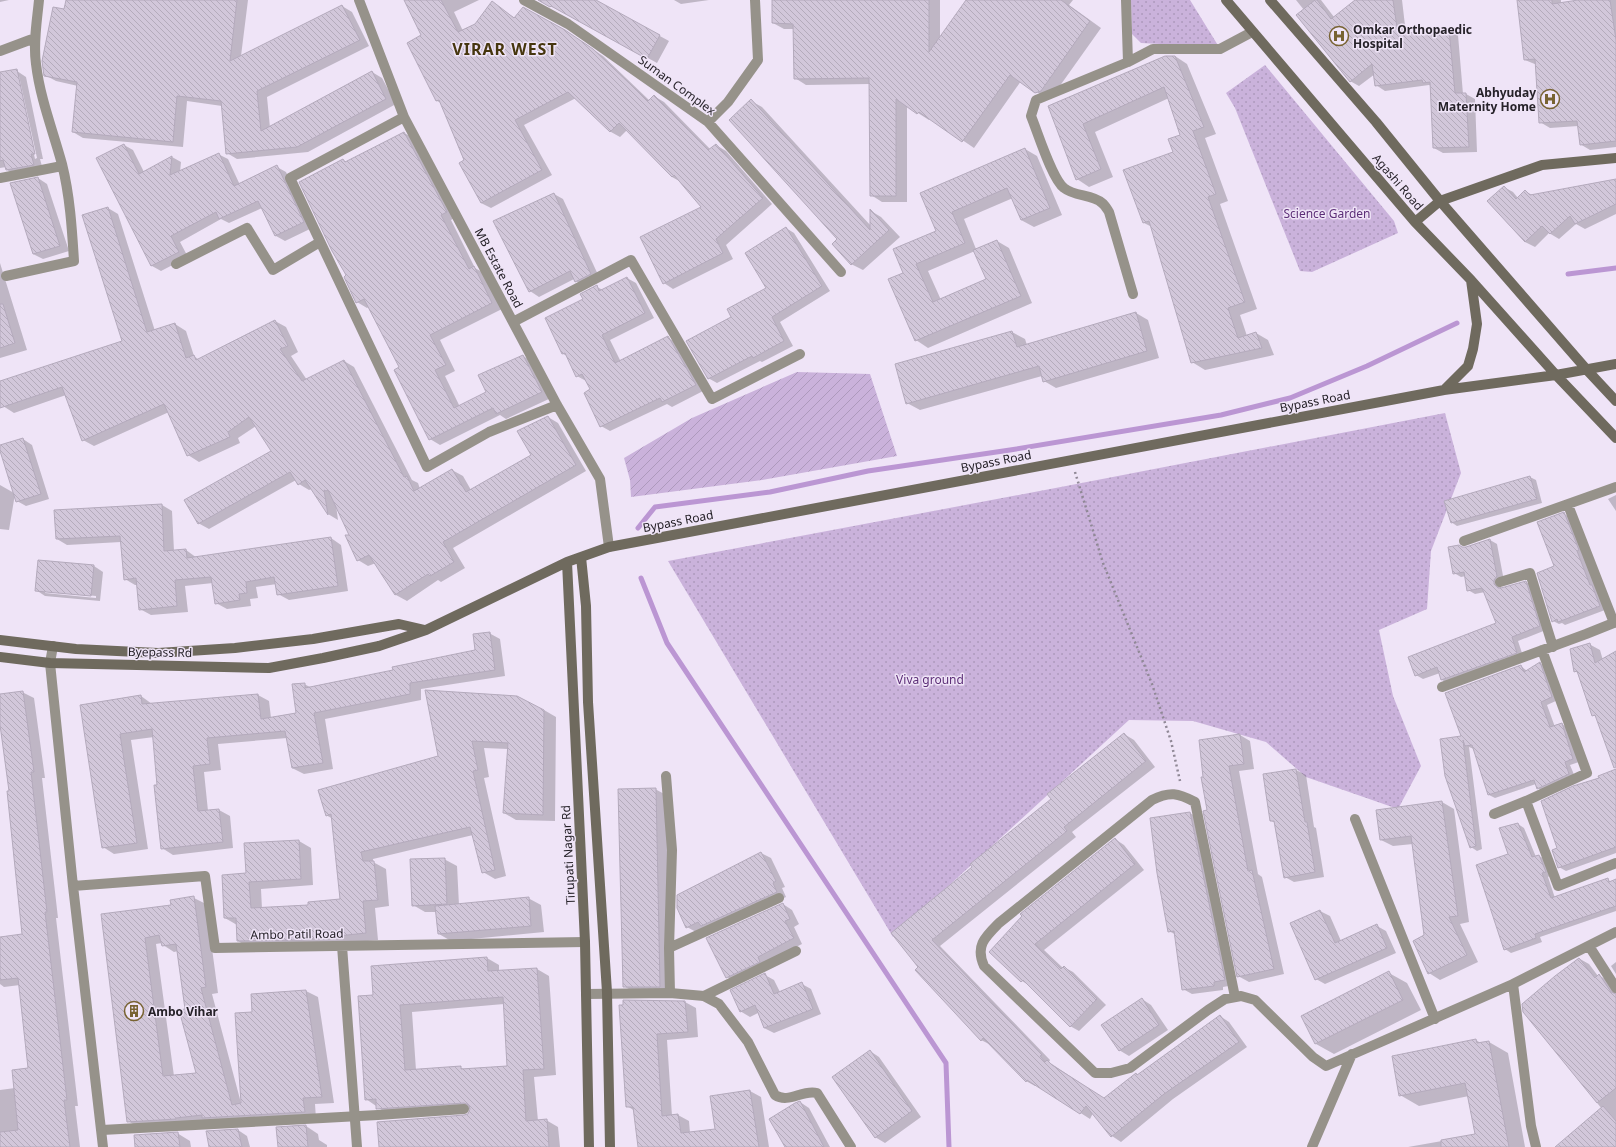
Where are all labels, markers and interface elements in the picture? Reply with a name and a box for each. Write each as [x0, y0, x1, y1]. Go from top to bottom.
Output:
place label: Omkar Orthopaedic Hospital [1353, 21, 1472, 52]
hospital icon: Omkar Orthopaedic Hospital [1328, 25, 1350, 47]
district label: VIRAR WEST [452, 38, 558, 60]
street label: Suman Complex [635, 51, 720, 119]
place label: Abhyuday Maternity Home [1438, 84, 1536, 115]
hospital icon: Abhyuday Maternity Home [1539, 88, 1561, 110]
street label: Agashi Road [1369, 150, 1427, 214]
park label: Science Garden [1283, 205, 1371, 222]
street label: MB Estate Road [471, 225, 527, 311]
street label: Bypass Road [1278, 386, 1352, 416]
street label: Bypass Road [959, 446, 1033, 476]
street label: Bypass Road [641, 506, 715, 536]
street label: Byepass Rd [128, 643, 192, 661]
park label: Viva ground [896, 671, 964, 688]
street label: Tirupati Nagar Rd [557, 805, 579, 905]
street label: Ambo Patil Road [250, 925, 344, 943]
building icon: Ambo Vihar [123, 1000, 145, 1022]
place label: Ambo Vihar [148, 1003, 219, 1020]

